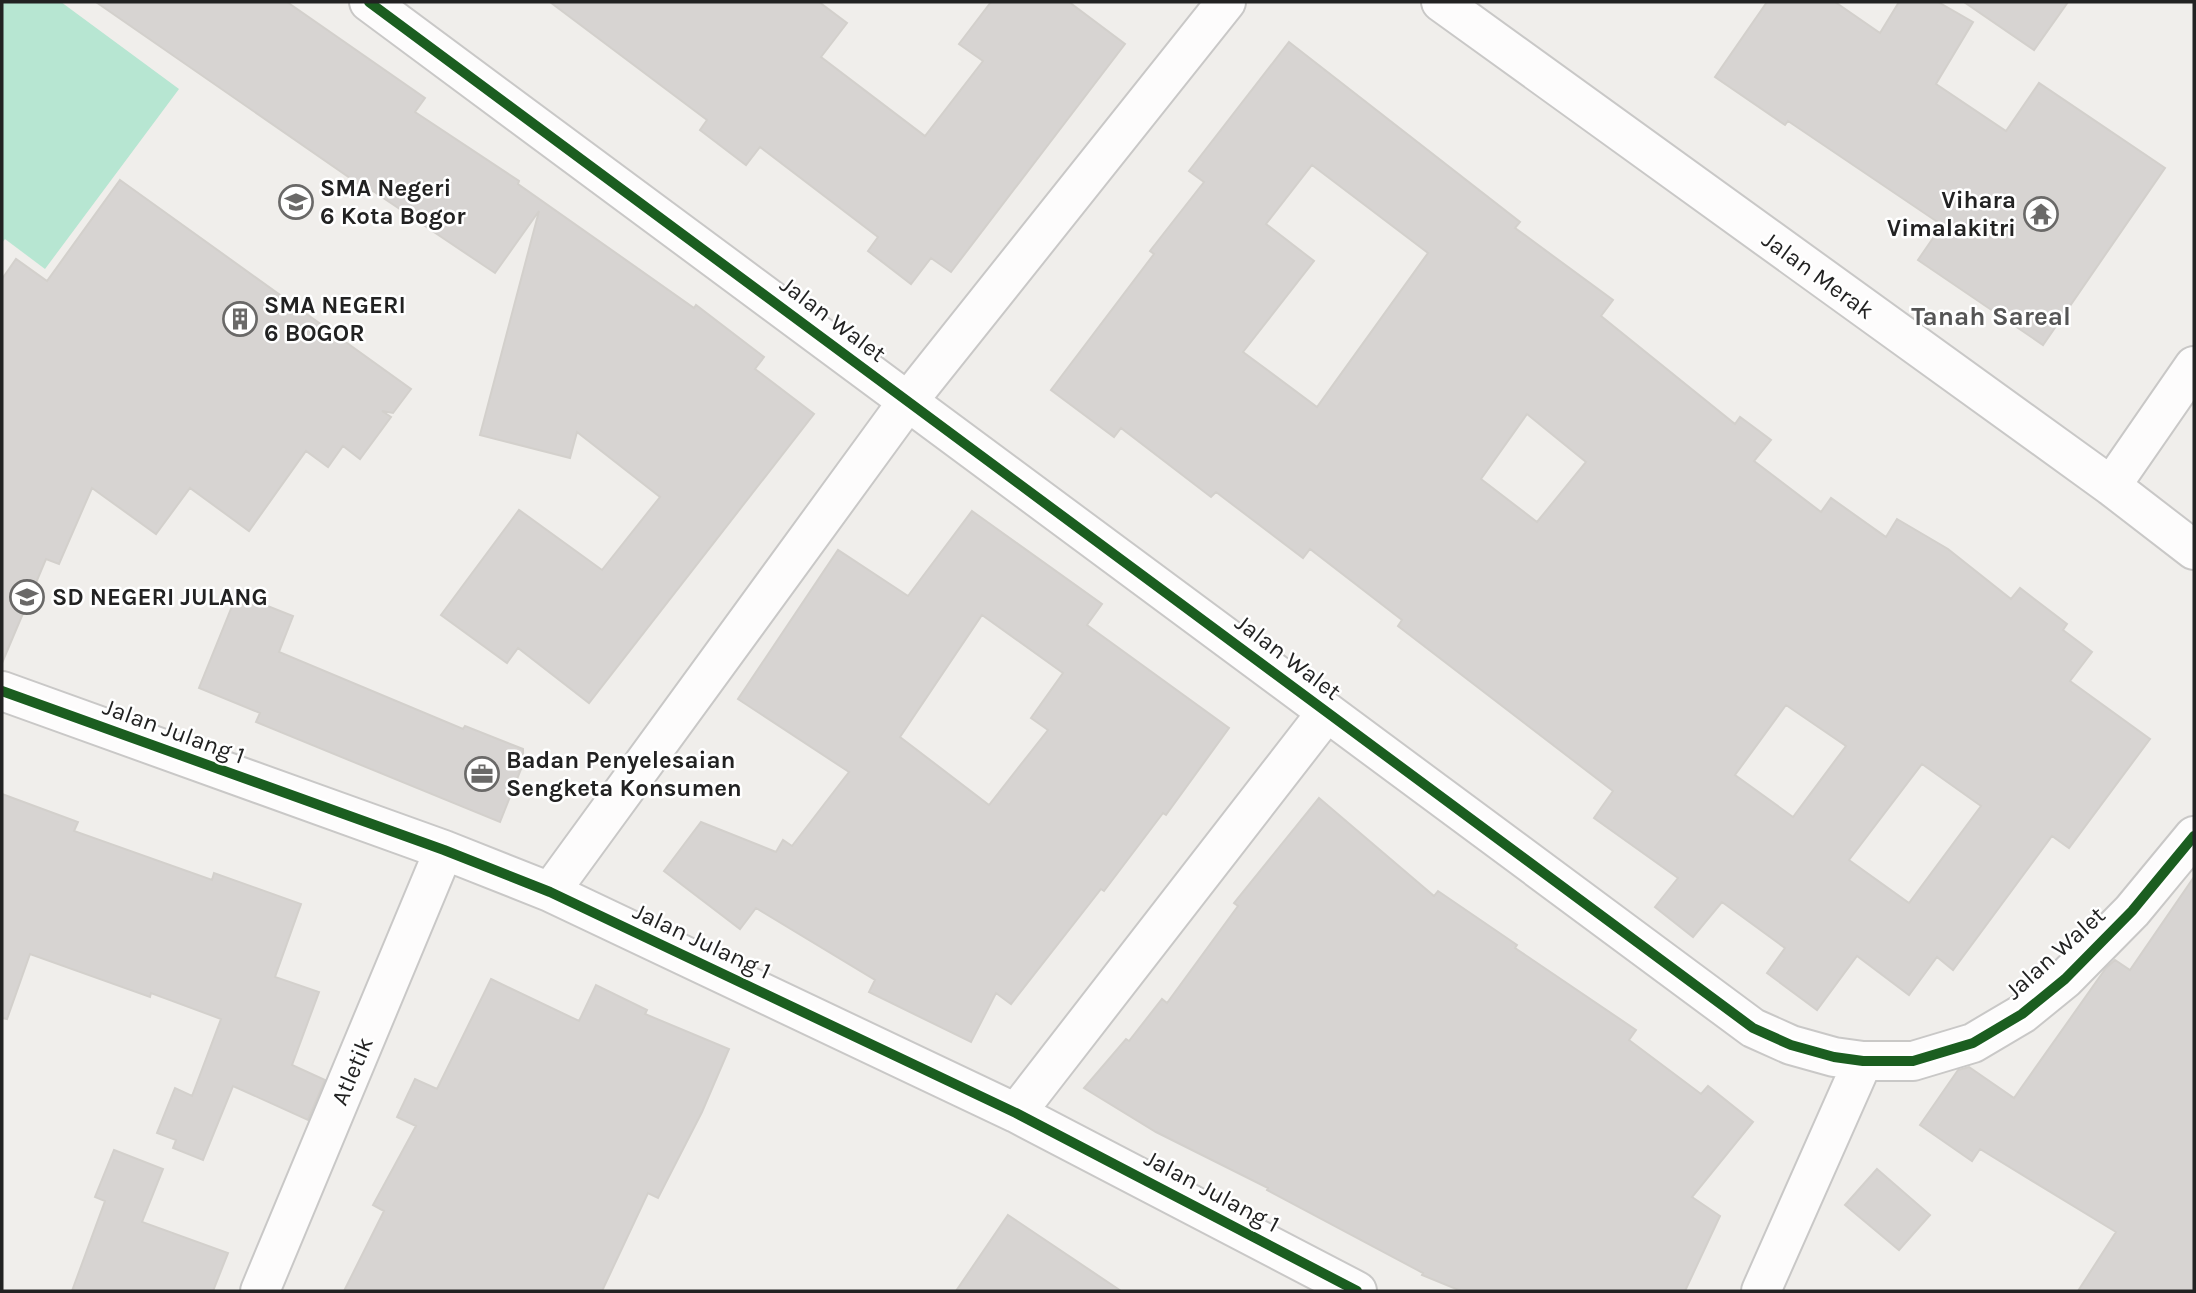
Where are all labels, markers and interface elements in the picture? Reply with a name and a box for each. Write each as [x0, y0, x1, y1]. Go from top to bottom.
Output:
place label: SMA Negeri 6 Kota Bogor [320, 174, 466, 230]
school or university icon: SMA Negeri 6 Kota Bogor [277, 183, 315, 221]
place label: Vihara Vimalakitri [1887, 186, 2016, 242]
temple icon: Vihara Vimalakitri [2022, 195, 2060, 233]
street label: Jalan Merak [1757, 225, 1879, 325]
street label: Jalan Walet [775, 270, 891, 368]
place label: SMA NEGERI 6 BOGOR [264, 291, 406, 347]
building icon: SMA NEGERI 6 BOGOR [221, 300, 259, 338]
district label: Tanah Sareal [1911, 301, 2071, 332]
school or university icon: SD NEGERI JULANG [8, 578, 46, 616]
place label: SD NEGERI JULANG [52, 583, 268, 611]
street label: Jalan Walet [1230, 608, 1346, 706]
street label: Jalan Julang 1 [99, 692, 249, 770]
place label: Badan Penyelesaian Sengketa Konsumen [506, 746, 742, 802]
office icon: Badan Penyelesaian Sengketa Konsumen [463, 755, 501, 793]
street label: Jalan Julang 1 [629, 897, 775, 985]
street label: Jalan Walet [1999, 901, 2111, 1005]
street label: Atletik [325, 1033, 379, 1109]
street label: Jalan Julang 1 [1140, 1144, 1284, 1238]

